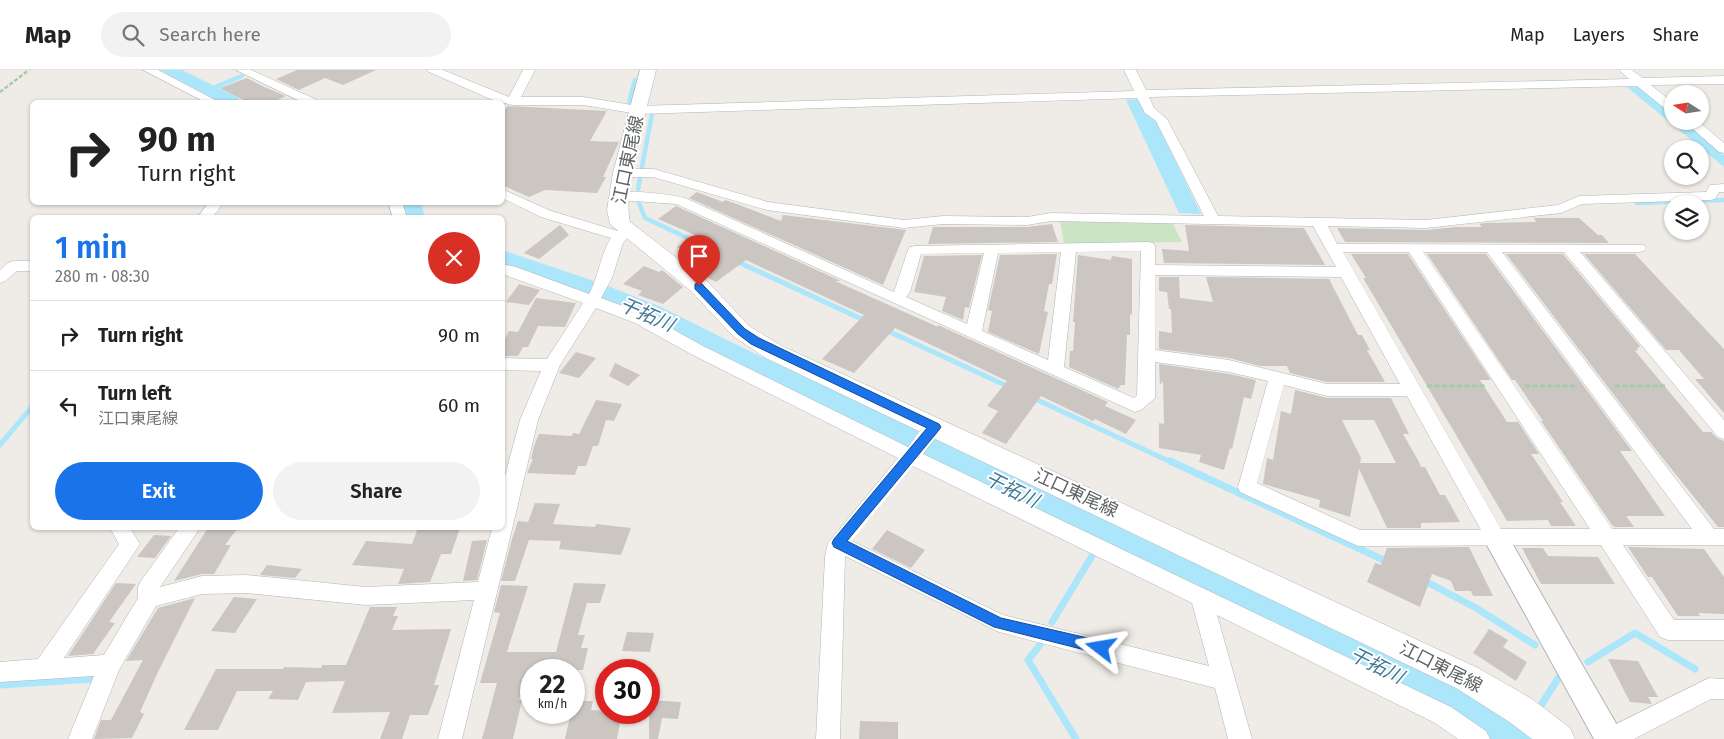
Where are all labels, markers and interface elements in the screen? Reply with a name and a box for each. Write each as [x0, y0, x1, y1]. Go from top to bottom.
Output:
search box [101, 12, 451, 57]
text: Map [25, 21, 71, 49]
icon: search [119, 21, 147, 49]
text: Search here [159, 23, 261, 46]
text: Map [1510, 24, 1545, 46]
text: Layers [1573, 24, 1625, 46]
text: Share [1653, 24, 1699, 46]
north arrow [1664, 85, 1709, 130]
map controls [1664, 85, 1709, 240]
street label: 江口東尾線 [608, 114, 648, 206]
text: 90 m [138, 118, 216, 160]
icon: right [55, 120, 120, 185]
button: search [1664, 140, 1709, 185]
text: Turn right [138, 160, 235, 187]
button: layers [1664, 195, 1709, 240]
text: 1 min [55, 230, 127, 266]
button: close [428, 232, 480, 284]
pin [678, 235, 720, 286]
icon: arrive [685, 242, 713, 270]
text: 280 m · 08:30 [55, 267, 150, 286]
water label: 干拓川 [616, 293, 679, 337]
icon: right [55, 322, 83, 350]
text: Turn right [98, 324, 183, 347]
text: 90 m [438, 324, 480, 347]
text: Turn left [98, 382, 172, 405]
icon: left [55, 392, 83, 420]
text: 60 m [438, 394, 480, 417]
text: 江口東尾線 [98, 409, 178, 428]
button: Exit [55, 462, 263, 520]
button: Share [273, 462, 480, 520]
street label: 江口東尾線 [1031, 464, 1121, 522]
water label: 干拓川 [981, 467, 1044, 513]
position arrow [1074, 621, 1126, 673]
street label: 江口東尾線 [1396, 637, 1486, 697]
water label: 干拓川 [1346, 643, 1409, 689]
speed limit sign: 30 [595, 659, 660, 724]
text: 22 [540, 670, 565, 700]
text: km/h [538, 697, 567, 711]

